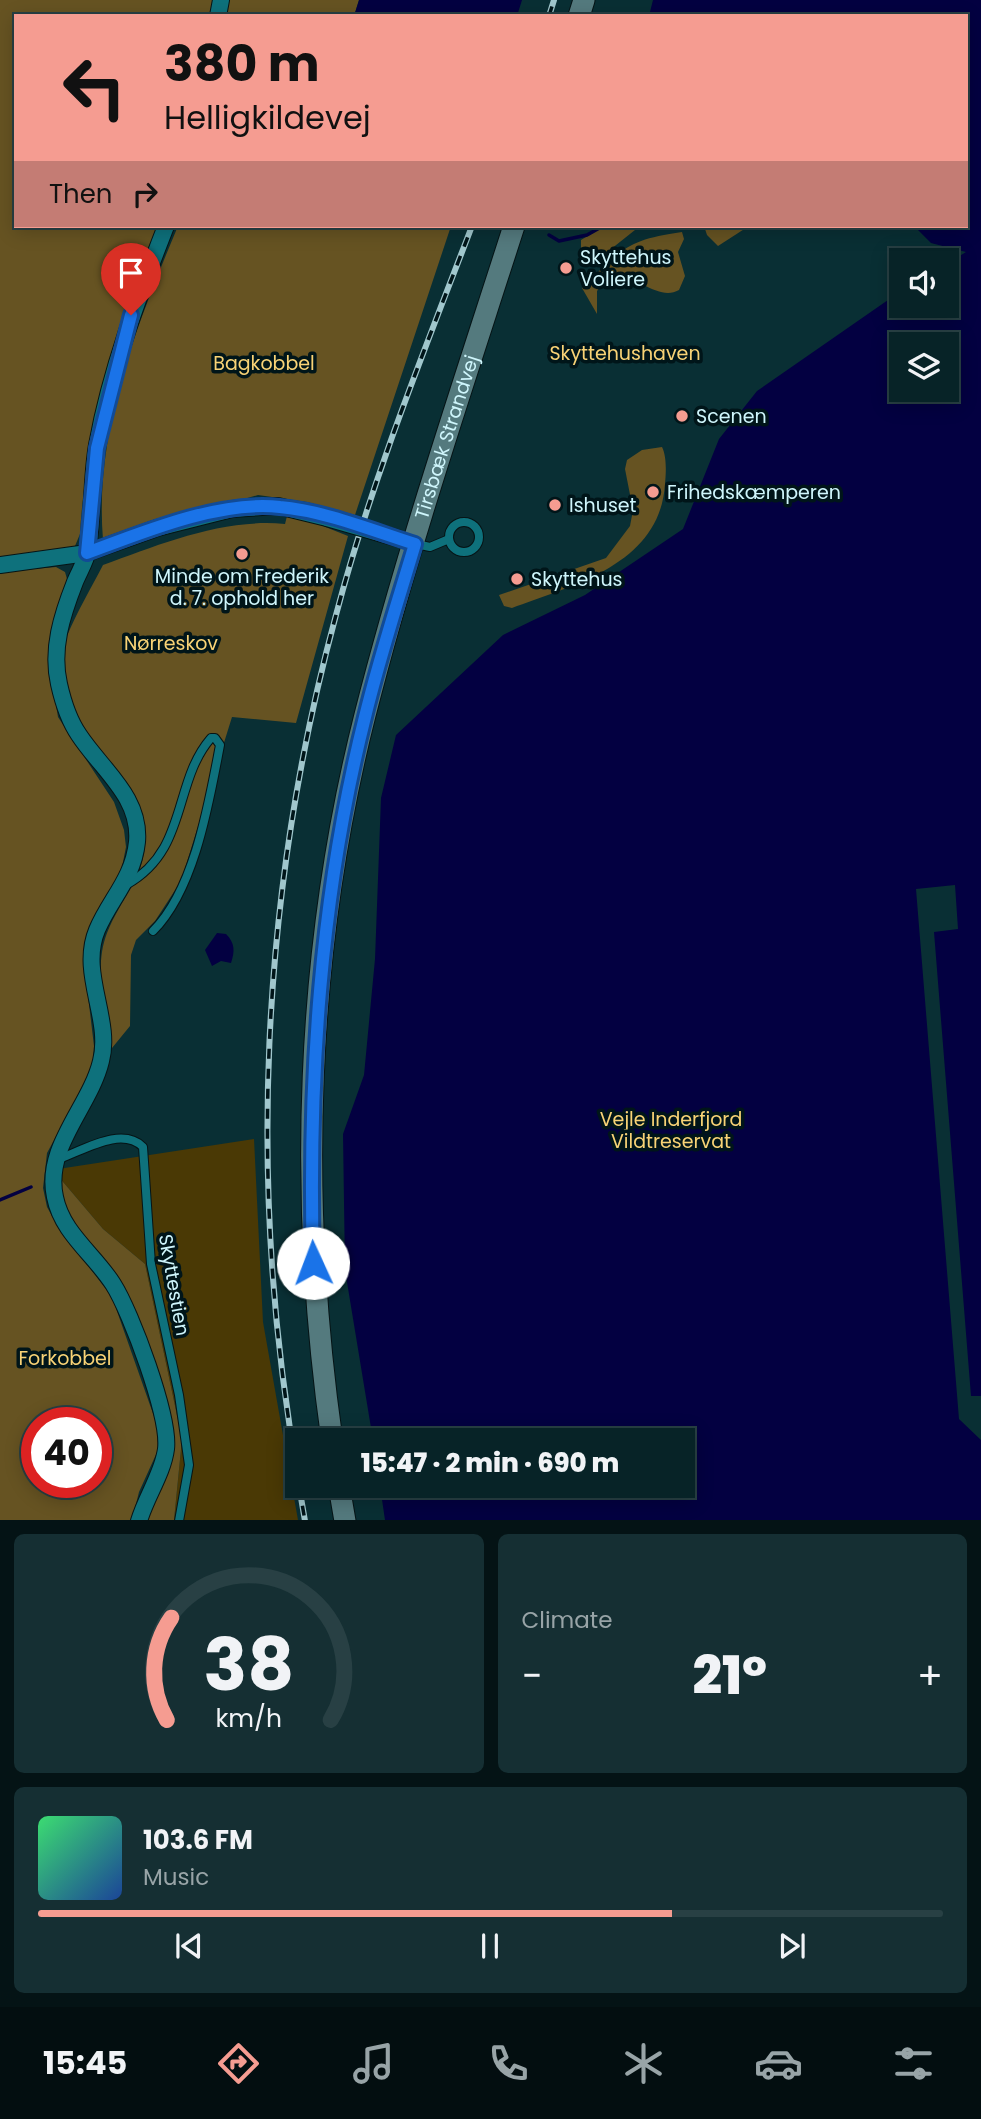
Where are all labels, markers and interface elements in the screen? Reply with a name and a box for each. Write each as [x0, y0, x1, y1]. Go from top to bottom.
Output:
text: 380 m [164, 30, 320, 98]
icon: left [49, 42, 140, 133]
text: Helligkildevej [164, 95, 371, 140]
icon: right [126, 175, 164, 213]
text: Then [49, 176, 112, 212]
pin [101, 243, 161, 315]
place label: Skyttehus Voliere [580, 244, 672, 293]
map controls [889, 248, 959, 402]
button: sound [889, 248, 959, 318]
icon: arrive [112, 254, 150, 292]
marker: Skyttehus Voliere [558, 260, 574, 276]
button: layers [889, 332, 959, 402]
park label: Skyttehushaven [549, 340, 701, 367]
park label: Bagkobbel [213, 350, 315, 377]
street label: Tirsbæk Strandvej [408, 351, 485, 522]
place label: Scenen [696, 403, 767, 430]
marker: Scenen [674, 408, 690, 424]
place label: Frihedskæmperen [667, 479, 841, 506]
marker: Frihedskæmperen [645, 484, 661, 500]
place label: Ishuset [569, 492, 637, 519]
marker: Ishuset [547, 497, 563, 513]
marker: Minde om Frederik d. 7. ophold her [234, 546, 250, 562]
place label: Minde om Frederik d. 7. ophold her [155, 563, 329, 612]
place label: Skyttehus [531, 566, 623, 593]
marker: Skyttehus [509, 571, 525, 587]
park label: Nørreskov [124, 630, 218, 657]
park label: Vejle Inderfjord Vildtreservat [600, 1106, 742, 1155]
position arrow [276, 1226, 350, 1300]
street label: Skyttestien [152, 1232, 196, 1338]
park label: Forkobbel [19, 1345, 111, 1372]
speed limit sign: 40 [21, 1407, 112, 1498]
text: 15:47 · 2 min · 690 m [361, 1445, 619, 1481]
text: Climate [522, 1604, 612, 1636]
text: 38 [203, 1614, 294, 1715]
text: 21° [692, 1639, 767, 1712]
text: − [522, 1649, 542, 1702]
text: + [917, 1649, 943, 1702]
text: km/h [215, 1700, 282, 1735]
text: 103.6 FM [143, 1822, 253, 1858]
text: Music [143, 1861, 209, 1893]
icon: previous [170, 1927, 208, 1965]
icon: pause [471, 1927, 509, 1965]
icon: next [773, 1927, 811, 1965]
icon: directions [214, 2039, 263, 2088]
icon: music [349, 2039, 398, 2088]
icon: phone [484, 2039, 533, 2088]
icon: climate [619, 2039, 668, 2088]
icon: car [754, 2039, 803, 2088]
icon: filters [889, 2039, 938, 2088]
text: 15:45 [43, 2040, 127, 2085]

